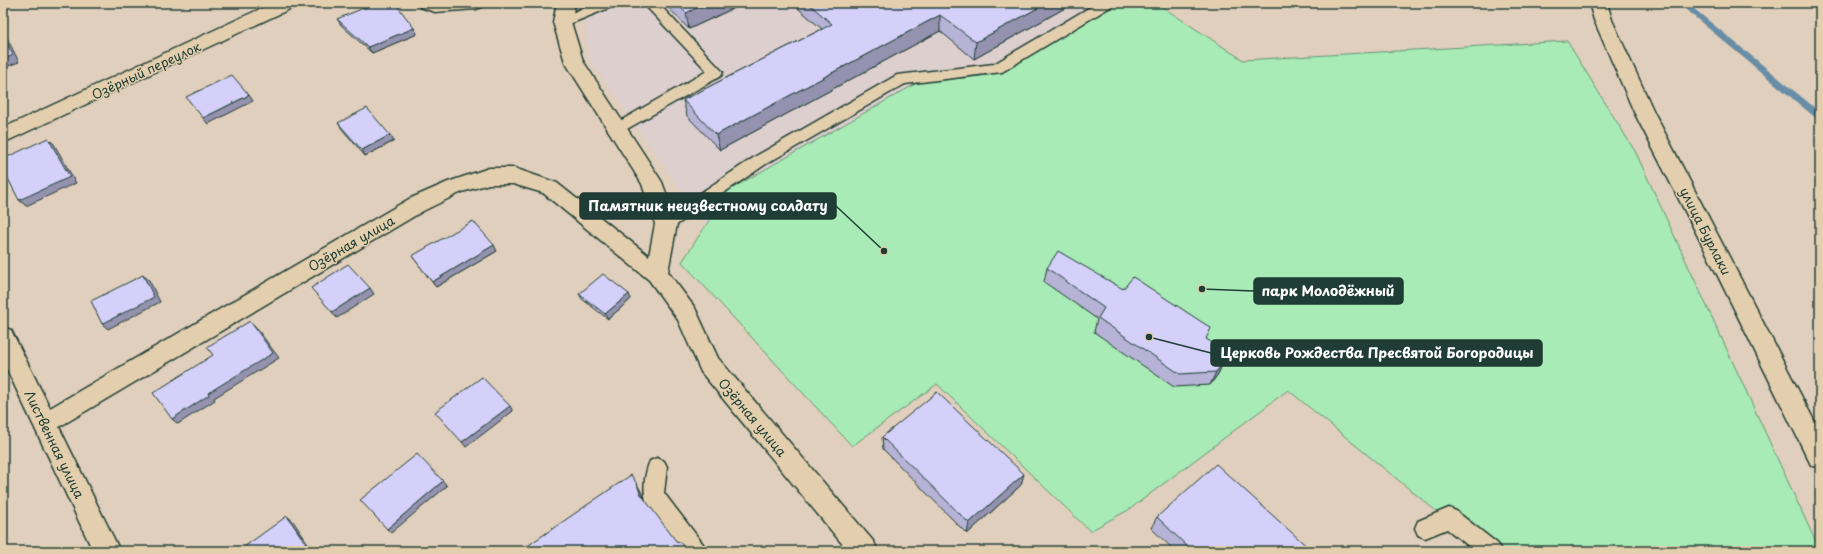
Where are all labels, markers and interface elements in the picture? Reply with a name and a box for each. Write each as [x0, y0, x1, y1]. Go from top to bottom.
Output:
street label: Озёрный переулок [88, 36, 204, 104]
street label: улица Бурлаки [1676, 184, 1736, 278]
callout: Памятник неизвестному солдату [580, 193, 836, 219]
text: Памятник неизвестному солдату [588, 195, 828, 216]
street label: Озёрная улица [304, 210, 398, 275]
callout: парк Молодёжный [1254, 278, 1403, 304]
text: парк Молодёжный [1261, 280, 1395, 301]
callout: Церковь Рождества Пресвятой Богородицы [1211, 340, 1542, 366]
text: Церковь Рождества Пресвятой Богородицы [1221, 342, 1534, 363]
street label: Озёрная улица [715, 374, 792, 461]
street label: Лиственная улица [20, 387, 90, 502]

